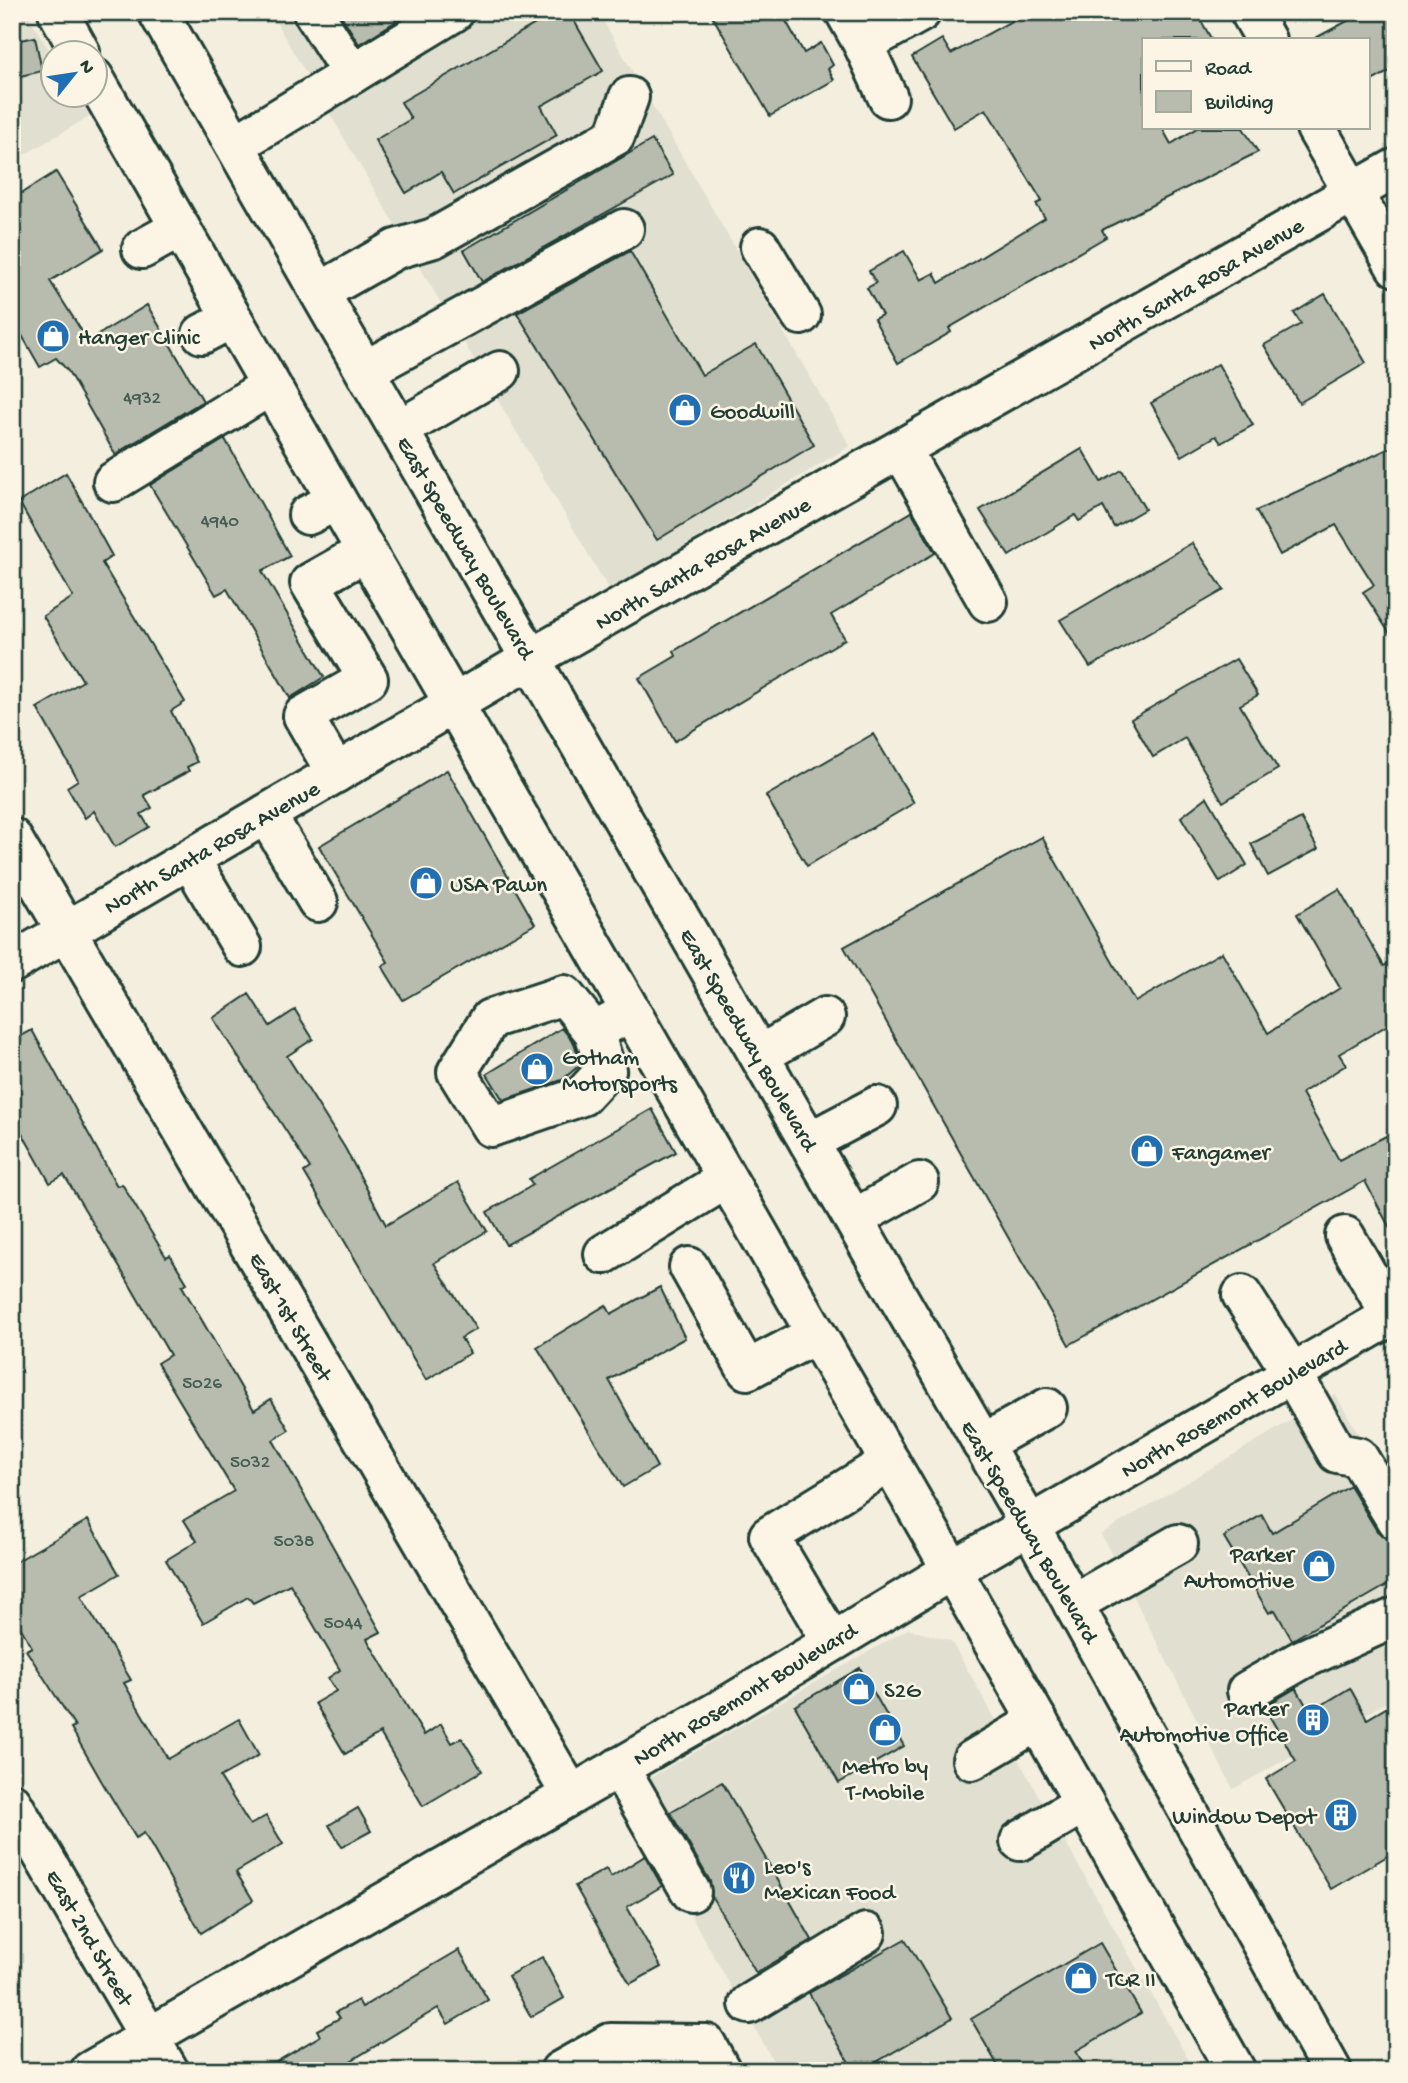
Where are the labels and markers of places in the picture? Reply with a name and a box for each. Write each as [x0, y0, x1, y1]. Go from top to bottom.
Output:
shop icon: Hanger Clinic [34, 317, 72, 355]
place label: Hanger Clinic [78, 326, 201, 353]
shop icon: Goodwill [666, 391, 704, 429]
place label: Goodwill [710, 400, 795, 427]
shop icon: USA Pawn [407, 864, 445, 902]
place label: USA Pawn [450, 873, 547, 900]
place label: Gotham Motorsports [562, 1046, 678, 1099]
shop icon: Gotham Motorsports [518, 1050, 556, 1088]
shop icon: Fangamer [1128, 1132, 1166, 1170]
place label: Fangamer [1171, 1141, 1272, 1168]
place label: Parker Automotive [1184, 1543, 1296, 1596]
shop icon: Parker Automotive [1300, 1547, 1338, 1585]
shop icon: S2G [840, 1670, 878, 1708]
place label: S2G [884, 1679, 922, 1706]
place label: Parker Automotive Office [1120, 1697, 1290, 1750]
building icon: Parker Automotive Office [1294, 1701, 1332, 1739]
shop icon: Metro by T-Mobile [866, 1711, 904, 1749]
place label: Metro by T-Mobile [842, 1755, 928, 1808]
building icon: Window Depot [1322, 1796, 1360, 1834]
place label: Window Depot [1172, 1805, 1318, 1832]
place label: Leo's Mexican Food [764, 1855, 897, 1908]
restaurant icon: Leo's Mexican Food [720, 1859, 758, 1897]
shop icon: TCR II [1062, 1959, 1100, 1997]
place label: TCR II [1104, 1968, 1156, 1995]

